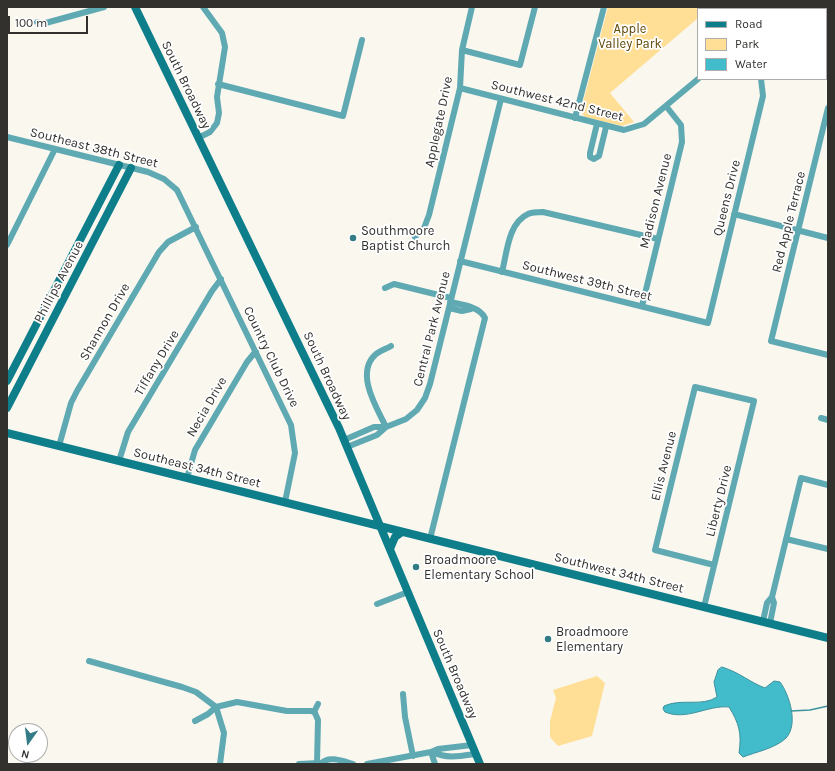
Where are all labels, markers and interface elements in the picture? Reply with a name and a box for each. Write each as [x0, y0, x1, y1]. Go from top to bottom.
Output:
scale bar [10, 8, 90, 34]
legend [697, 8, 827, 80]
text: 100 m [15, 16, 47, 30]
text: Road [735, 17, 763, 31]
park label: Apple Valley Park [598, 21, 662, 52]
text: Park [735, 37, 759, 51]
street label: South Broadway [158, 38, 214, 132]
text: Water [735, 57, 767, 71]
street label: Applegate Drive [422, 75, 456, 169]
street label: Southwest 42nd Street [489, 77, 625, 125]
street label: Southeast 38th Street [28, 125, 160, 171]
street label: Madison Avenue [637, 152, 675, 250]
street label: Queens Drive [710, 158, 744, 238]
street label: Red Apple Terrace [769, 170, 809, 274]
place label: Southmoore Baptist Church [361, 223, 450, 254]
marker: Southmoore Baptist Church [348, 233, 358, 243]
street label: Phillips Avenue [31, 238, 87, 326]
street label: Southwest 39th Street [520, 257, 654, 305]
street label: Central Park Avenue [410, 270, 454, 388]
street label: Shannon Drive [77, 280, 133, 364]
street label: Country Club Drive [240, 304, 302, 410]
street label: Tiffany Drive [131, 327, 183, 399]
street label: South Broadway [300, 329, 354, 423]
street label: Necia Drive [184, 374, 230, 440]
street label: Ellis Avenue [648, 430, 680, 502]
street label: Southeast 34th Street [132, 445, 262, 491]
street label: Liberty Drive [703, 463, 735, 539]
street label: Southwest 34th Street [553, 549, 685, 597]
place label: Broadmoore Elementary School [424, 552, 534, 583]
marker: Broadmoore Elementary School [411, 562, 421, 572]
place label: Broadmoore Elementary [556, 624, 628, 655]
street label: South Broadway [429, 627, 481, 721]
marker: Broadmoore Elementary [543, 634, 553, 644]
north arrow [8, 723, 48, 763]
text: N [20, 747, 31, 761]

